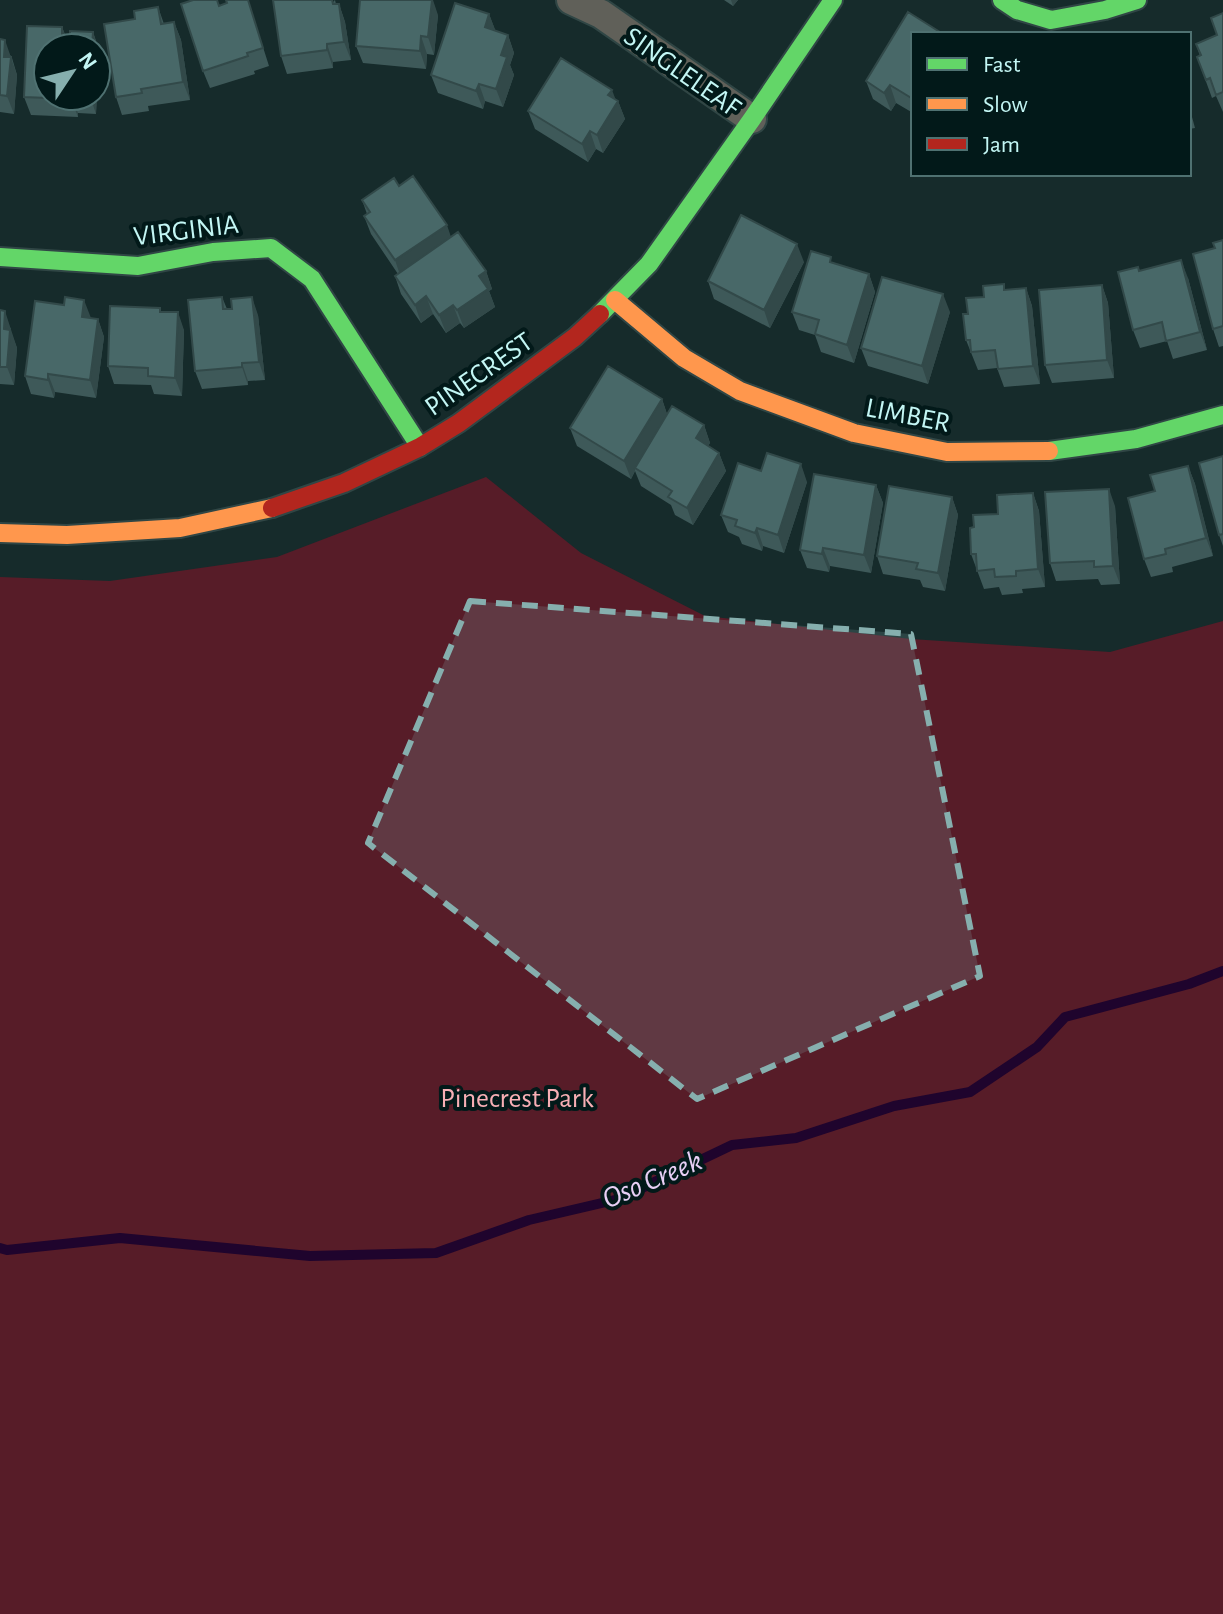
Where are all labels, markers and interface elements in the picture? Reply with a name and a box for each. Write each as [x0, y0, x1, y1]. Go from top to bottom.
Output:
street label: SINGLELEAF [619, 23, 746, 123]
north arrow [32, 32, 112, 112]
legend [911, 32, 1191, 176]
text: N [74, 49, 101, 74]
text: Fast [983, 53, 1021, 77]
text: Slow [983, 93, 1028, 117]
text: Jam [983, 133, 1020, 157]
street label: VIRGINIA [132, 211, 240, 251]
street label: PINECREST [420, 327, 538, 422]
street label: LIMBER [863, 394, 952, 438]
park label: Pinecrest Park [440, 1085, 594, 1113]
water label: Oso Creek [598, 1146, 707, 1214]

